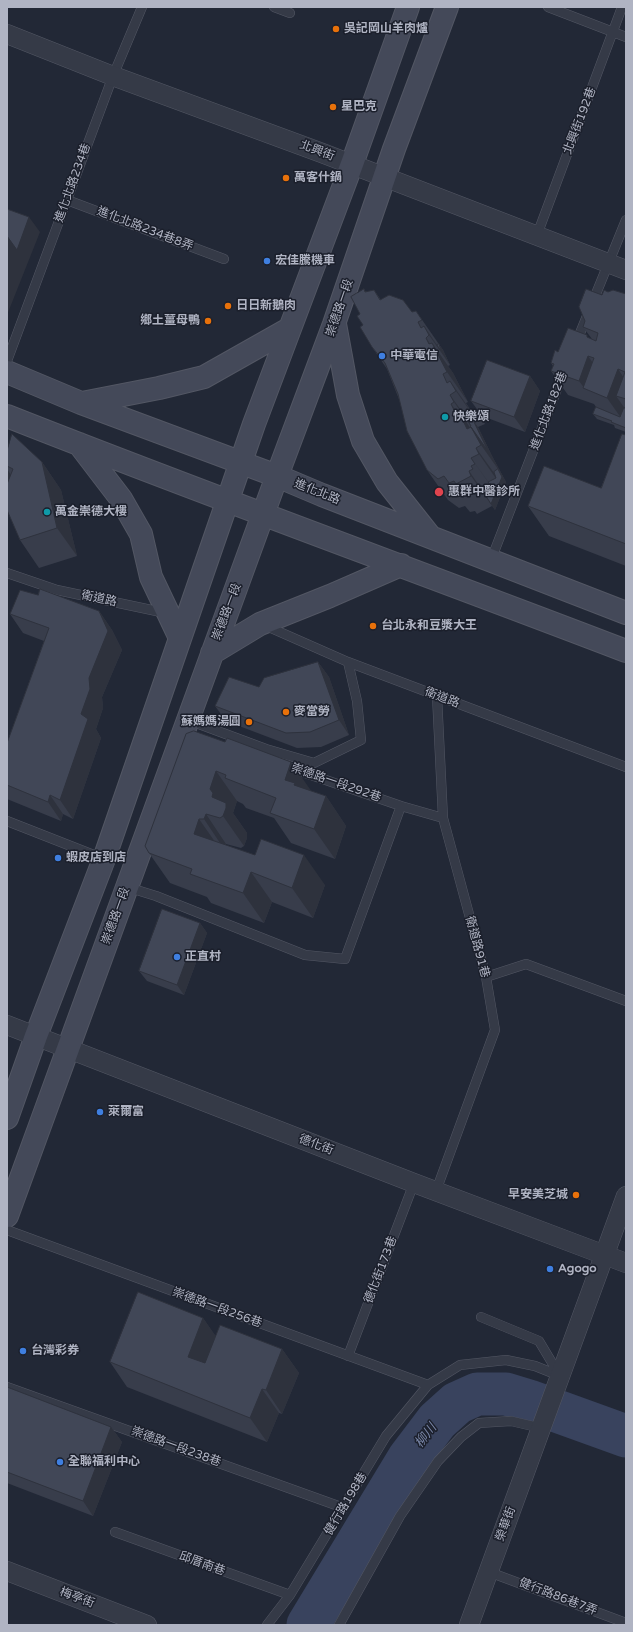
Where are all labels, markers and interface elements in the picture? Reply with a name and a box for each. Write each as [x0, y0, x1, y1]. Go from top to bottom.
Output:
place label: 吳記岡山羊肉爐 [344, 22, 428, 36]
marker: 吳記岡山羊肉爐 [331, 24, 341, 34]
street label: 北興街192巷 [561, 85, 599, 157]
place label: 星巴克 [341, 100, 377, 114]
marker: 星巴克 [328, 102, 338, 112]
street label: 北興街 [298, 138, 336, 164]
street label: 進化北路234巷 [52, 142, 94, 224]
place label: 萬客什鍋 [294, 171, 342, 185]
marker: 萬客什鍋 [281, 173, 291, 183]
street label: 進化北路234巷8弄 [95, 204, 195, 254]
place label: 宏佳騰機車 [275, 254, 335, 268]
marker: 宏佳騰機車 [262, 256, 272, 266]
street label: 崇德路一段 [323, 277, 357, 339]
place label: 日日新鵝肉 [236, 299, 296, 313]
marker: 日日新鵝肉 [223, 301, 233, 311]
place label: 鄉土薑母鴨 [140, 314, 200, 328]
marker: 鄉土薑母鴨 [203, 316, 213, 326]
place label: 中華電信 [390, 349, 438, 363]
marker: 中華電信 [377, 351, 387, 361]
street label: 進化北路182巷 [527, 370, 571, 452]
place label: 快樂頌 [453, 410, 489, 424]
marker: 快樂頌 [440, 412, 450, 422]
street label: 進化北路 [292, 476, 342, 508]
place label: 惠群中醫診所 [448, 485, 520, 499]
marker: 惠群中醫診所 [433, 486, 445, 498]
place label: 萬金崇德大樓 [55, 505, 127, 519]
marker: 萬金崇德大樓 [42, 507, 52, 517]
street label: 崇德路一段 [210, 581, 244, 643]
street label: 衛道路 [80, 588, 118, 610]
place label: 台北永和豆漿大王 [381, 619, 477, 633]
marker: 台北永和豆漿大王 [368, 621, 378, 631]
street label: 衛道路 [423, 685, 461, 711]
place label: 麥當勞 [294, 705, 330, 719]
marker: 麥當勞 [281, 707, 291, 717]
place label: 蘇媽媽湯圓 [181, 715, 241, 729]
marker: 蘇媽媽湯圓 [244, 717, 254, 727]
street label: 崇德路一段292巷 [289, 761, 383, 805]
place label: 蝦皮店到店 [66, 851, 126, 865]
marker: 蝦皮店到店 [53, 853, 63, 863]
street label: 崇德路一段 [99, 885, 133, 947]
street label: 衛道路91巷 [462, 915, 492, 979]
place label: 正直村 [185, 950, 221, 964]
marker: 正直村 [172, 952, 182, 962]
place label: 萊爾富 [108, 1105, 144, 1119]
marker: 萊爾富 [95, 1107, 105, 1117]
street label: 德化街 [297, 1132, 335, 1158]
place label: 早安美芝城 [508, 1188, 568, 1202]
marker: 早安美芝城 [571, 1190, 581, 1200]
street label: 德化街173巷 [362, 1234, 400, 1306]
place label: Agogo [558, 1262, 597, 1276]
marker: Agogo [545, 1264, 555, 1274]
street label: 崇德路一段256巷 [170, 1285, 264, 1331]
place label: 台灣彩券 [31, 1344, 79, 1358]
marker: 台灣彩券 [18, 1346, 28, 1356]
water label: 柳川 [412, 1421, 440, 1451]
street label: 崇德路一段238巷 [129, 1424, 223, 1470]
place label: 全聯福利中心 [68, 1455, 140, 1469]
marker: 全聯福利中心 [55, 1457, 65, 1467]
street label: 健行路198巷 [322, 1470, 370, 1538]
street label: 榮華街 [493, 1505, 519, 1543]
street label: 邱厝南巷 [177, 1549, 227, 1579]
street label: 健行路86巷7弄 [517, 1575, 599, 1619]
street label: 梅亭街 [58, 1585, 96, 1611]

